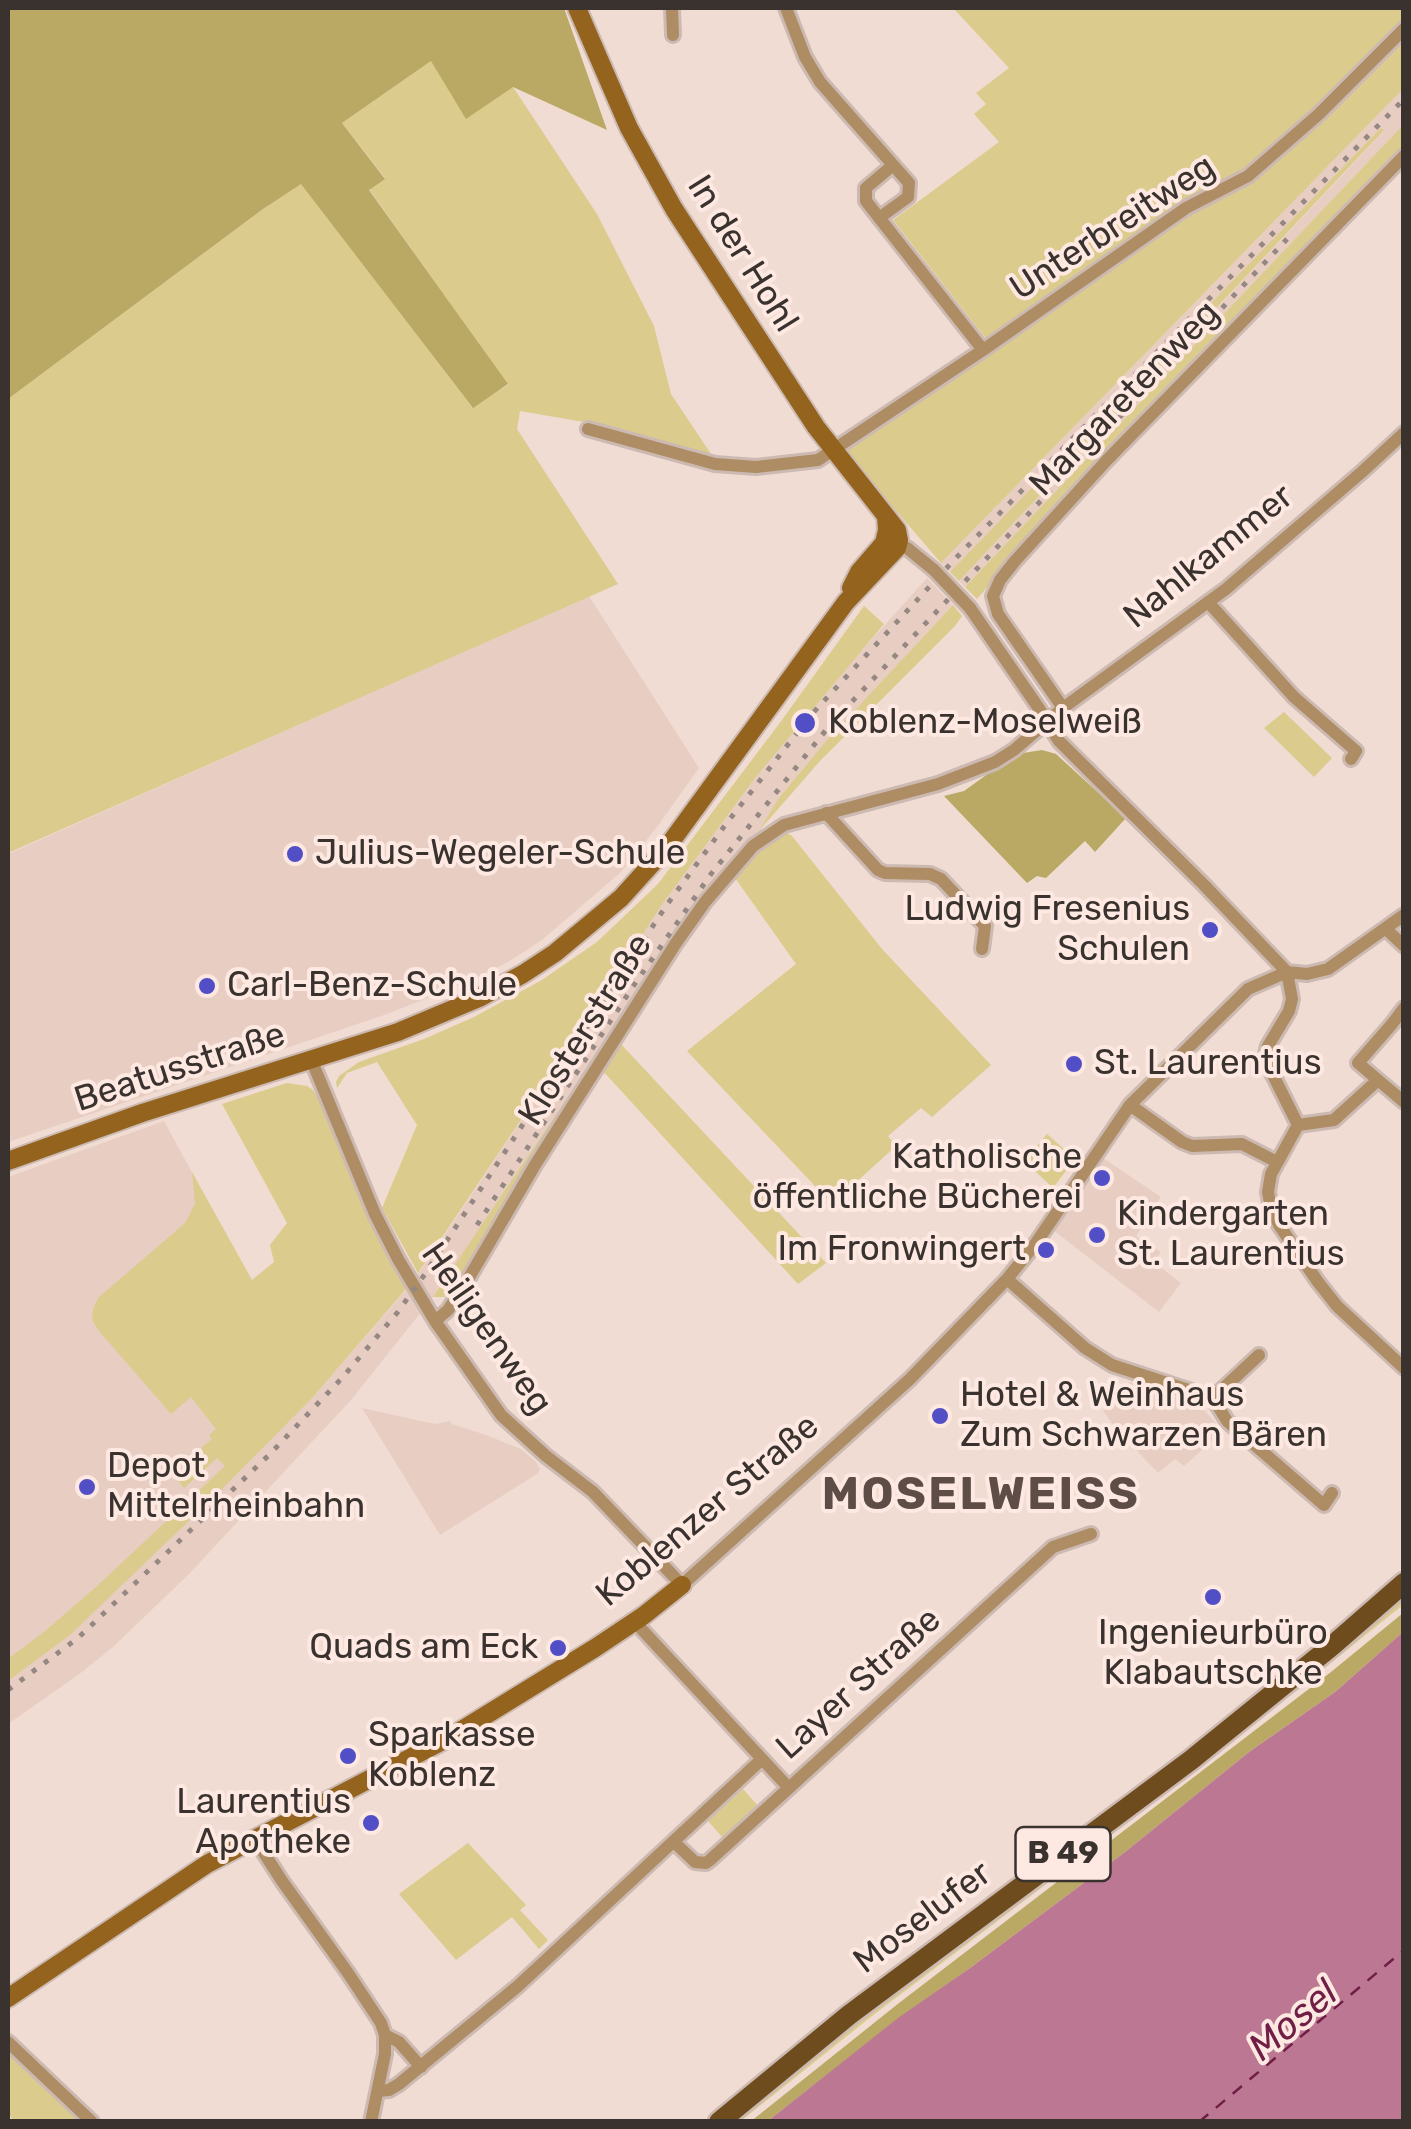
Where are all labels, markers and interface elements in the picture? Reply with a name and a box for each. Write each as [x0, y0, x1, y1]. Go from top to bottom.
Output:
street label: Unterbreitweg [1003, 146, 1223, 310]
street label: In der Hohl [677, 168, 807, 340]
street label: Margaretenweg [1021, 293, 1229, 505]
street label: Nahlkammer [1116, 476, 1302, 638]
place label: Koblenz-Moselweiß [828, 702, 1142, 744]
marker: Koblenz-Moselweiß [792, 710, 818, 736]
place label: Julius-Wegeler-Schule [315, 833, 685, 875]
marker: Julius-Wegeler-Schule [284, 843, 306, 865]
place label: Ludwig Fresenius Schulen [904, 889, 1190, 971]
marker: Ludwig Fresenius Schulen [1199, 919, 1221, 941]
street label: Klosterstraße [510, 926, 662, 1134]
place label: Carl-Benz-Schule [227, 965, 517, 1007]
marker: Carl-Benz-Schule [196, 975, 218, 997]
street label: Beatusstraße [69, 1014, 291, 1122]
place label: St. Laurentius [1094, 1043, 1322, 1085]
marker: St. Laurentius [1063, 1053, 1085, 1075]
place label: Katholische öffentliche Bücherei [753, 1137, 1082, 1219]
marker: Katholische öffentliche Bücherei [1091, 1167, 1113, 1189]
place label: Kindergarten St. Laurentius [1117, 1194, 1345, 1276]
marker: Kindergarten St. Laurentius [1086, 1224, 1108, 1246]
place label: Im Fronwingert [778, 1229, 1026, 1271]
street label: Heiligenweg [412, 1235, 560, 1423]
marker: Im Fronwingert [1035, 1239, 1057, 1261]
place label: Hotel & Weinhaus Zum Schwarzen Bären [960, 1375, 1327, 1457]
marker: Hotel & Weinhaus Zum Schwarzen Bären [929, 1405, 951, 1427]
street label: Koblenzer Straße [588, 1406, 828, 1616]
place label: Depot Mittelrheinbahn [107, 1446, 365, 1528]
district label: MOSELWEISS [822, 1469, 1140, 1523]
marker: Depot Mittelrheinbahn [76, 1476, 98, 1498]
marker: Ingenieurbüro Klabautschke [1202, 1586, 1224, 1608]
street label: Layer Straße [768, 1599, 950, 1769]
place label: Ingenieurbüro Klabautschke [1098, 1613, 1328, 1695]
place label: Quads am Eck [309, 1627, 538, 1669]
marker: Quads am Eck [547, 1637, 569, 1659]
place label: Sparkasse Koblenz [368, 1715, 536, 1797]
marker: Sparkasse Koblenz [337, 1745, 359, 1767]
place label: Laurentius Apotheke [176, 1782, 351, 1864]
marker: Laurentius Apotheke [360, 1812, 382, 1834]
road number: B 49 [1016, 1827, 1110, 1881]
street label: Moselufer [846, 1853, 1000, 1983]
water label: Mosel [1240, 1971, 1348, 2071]

